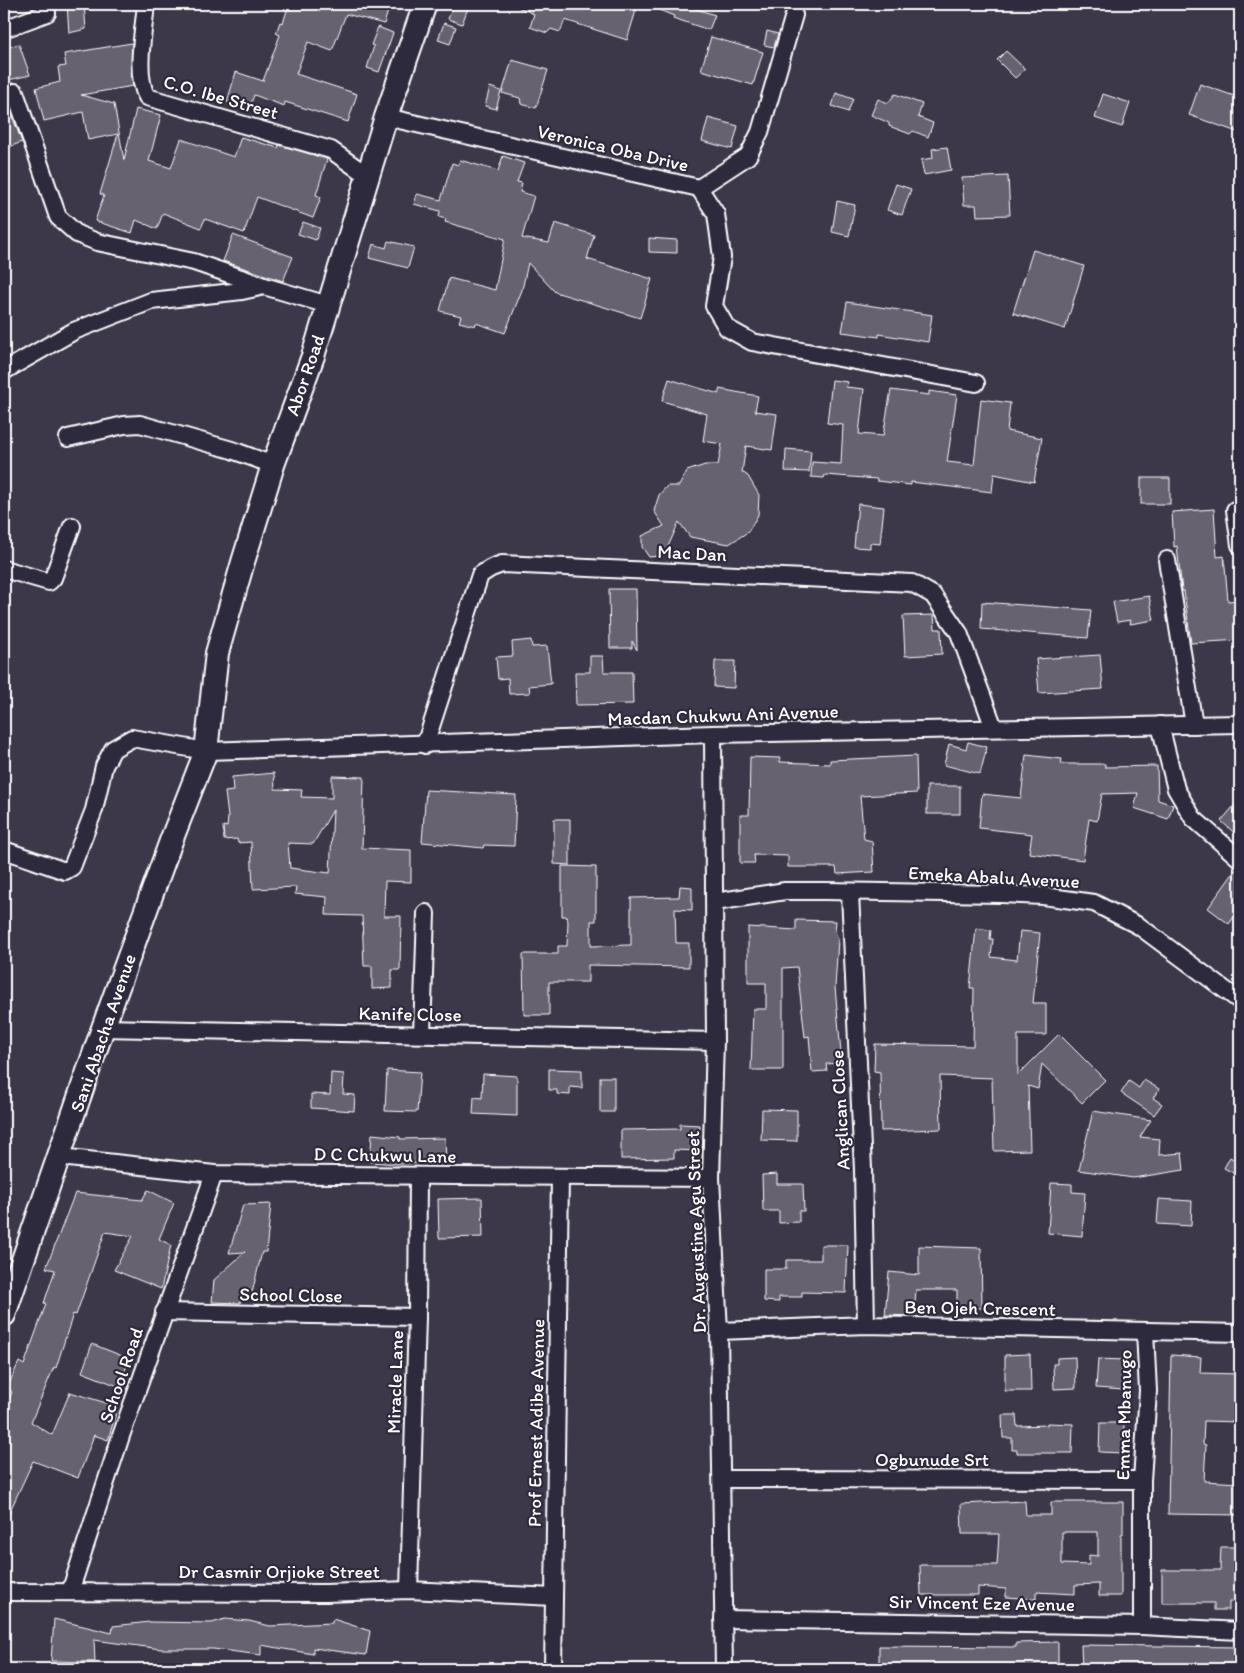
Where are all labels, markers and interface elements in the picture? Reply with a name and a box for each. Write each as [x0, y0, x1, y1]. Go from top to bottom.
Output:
street label: C.O. Ibe Street [161, 70, 281, 124]
street label: Veronica Oba Drive [535, 119, 691, 177]
street label: Abor Road [280, 331, 330, 419]
street label: Mac Dan [657, 540, 727, 566]
street label: Macdan Chukwu Ani Avenue [607, 699, 839, 731]
street label: Emeka Abalu Avenue [908, 861, 1080, 893]
street label: Sani Abacha Avenue [65, 951, 141, 1115]
street label: Kanife Close [358, 1002, 462, 1026]
street label: Anglican Close [825, 1049, 855, 1171]
street label: Dr. Augustine Agu Street [681, 1130, 711, 1334]
street label: D C Chukwu Lane [313, 1142, 457, 1168]
street label: School Close [239, 1283, 343, 1307]
street label: Ben Ojeh Crescent [904, 1295, 1056, 1321]
street label: Prof Ernest Adibe Avenue [523, 1319, 549, 1527]
street label: School Road [94, 1324, 148, 1426]
street label: Miracle Lane [382, 1330, 408, 1434]
street label: Emma Mbanugo [1111, 1349, 1137, 1481]
street label: Ogbunude Srt [875, 1448, 989, 1471]
street label: Dr Casmir Orjioke Street [178, 1560, 380, 1583]
street label: Sir Vincent Eze Avenue [889, 1590, 1075, 1616]

